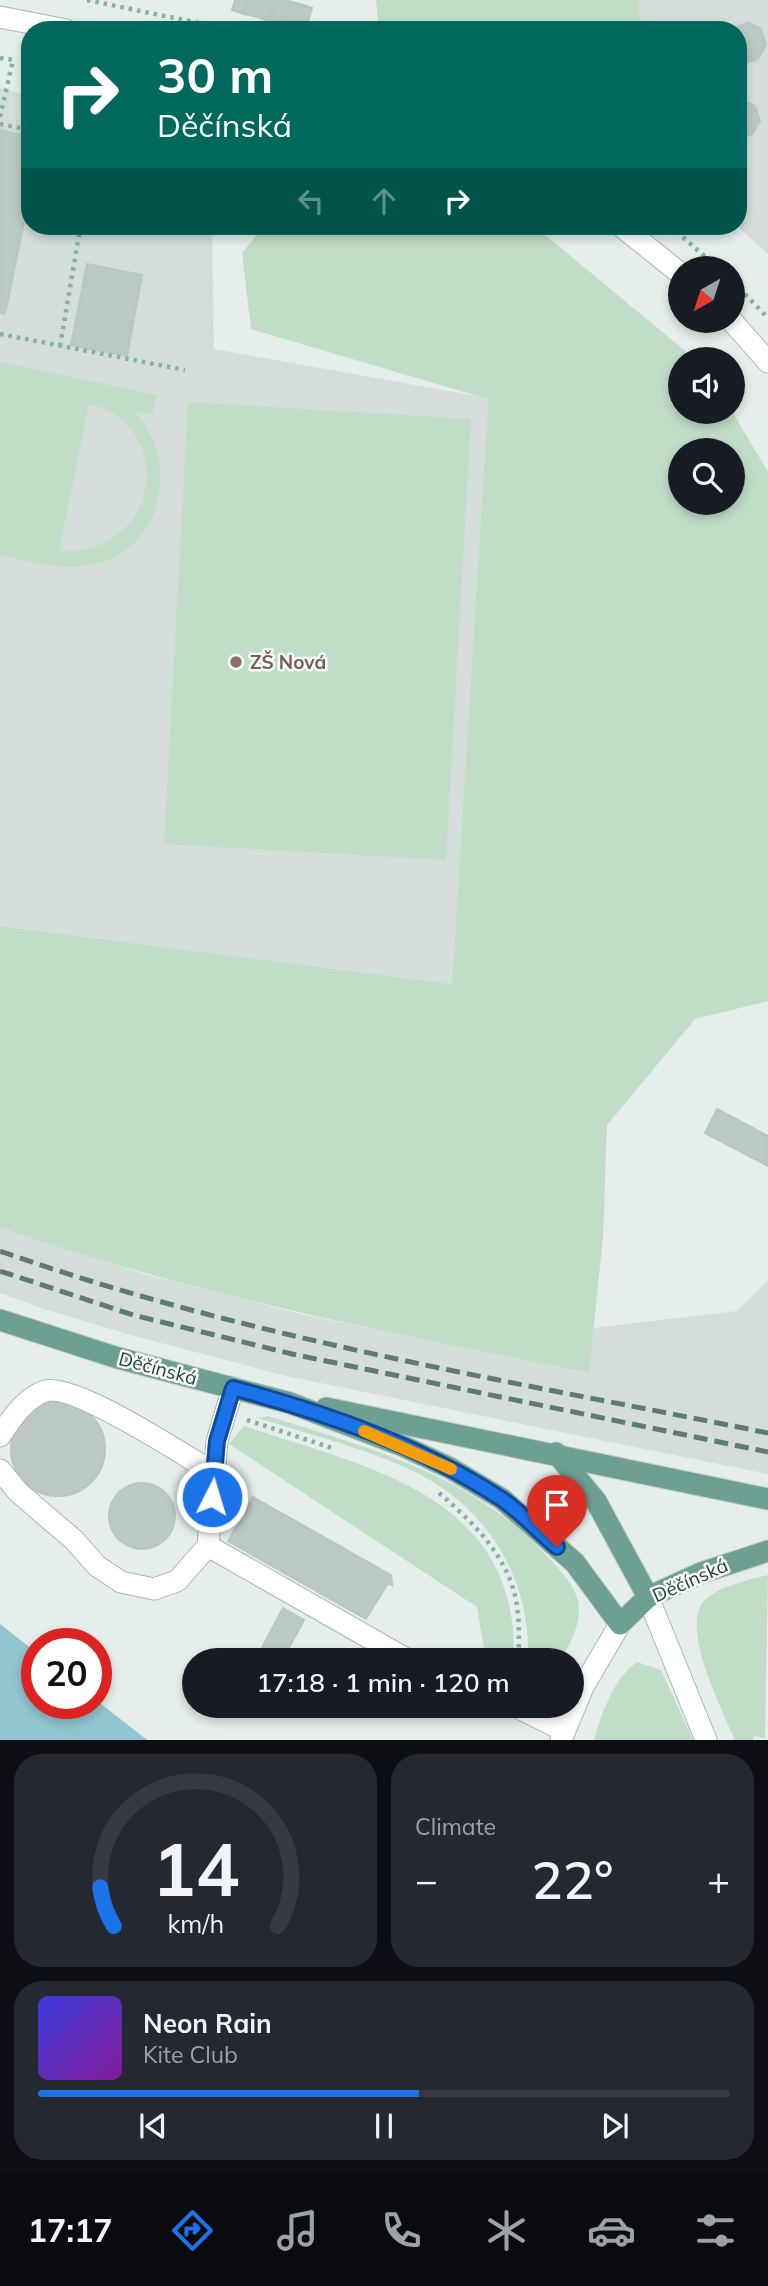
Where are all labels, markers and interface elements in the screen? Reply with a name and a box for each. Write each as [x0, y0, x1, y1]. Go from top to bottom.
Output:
text: 30 m [157, 44, 273, 105]
icon: right [42, 49, 133, 140]
text: Děčínská [157, 105, 292, 145]
icon: left [292, 182, 330, 220]
icon: ahead [365, 182, 403, 220]
icon: right [438, 182, 476, 220]
north arrow [668, 256, 746, 332]
map controls [668, 256, 745, 515]
button: sound [668, 347, 745, 424]
button: search [668, 438, 745, 515]
place label: ZŠ Nová [250, 650, 326, 674]
marker: ZŠ Nová [228, 654, 244, 670]
street label: Děčínská [116, 1346, 200, 1390]
position arrow [175, 1460, 249, 1534]
pin [527, 1475, 587, 1547]
icon: arrive [538, 1486, 576, 1524]
street label: Děčínská [648, 1553, 732, 1607]
speed limit sign: 20 [21, 1628, 112, 1719]
text: 17:18 · 1 min · 120 m [256, 1666, 510, 1699]
text: Climate [415, 1812, 496, 1841]
text: 14 [152, 1824, 239, 1915]
text: 22° [532, 1847, 613, 1912]
text: − [415, 1856, 438, 1904]
text: + [707, 1856, 730, 1904]
text: km/h [167, 1908, 224, 1939]
text: Neon Rain [143, 2007, 272, 2040]
text: Kite Club [143, 2040, 238, 2069]
icon: previous [134, 2107, 172, 2145]
icon: pause [365, 2107, 403, 2145]
icon: next [596, 2107, 634, 2145]
icon: directions [168, 2206, 217, 2255]
icon: music [273, 2206, 322, 2255]
icon: phone [377, 2206, 426, 2255]
icon: climate [482, 2206, 531, 2255]
icon: car [587, 2206, 636, 2255]
icon: filters [691, 2206, 740, 2255]
text: 17:17 [28, 2210, 113, 2250]

